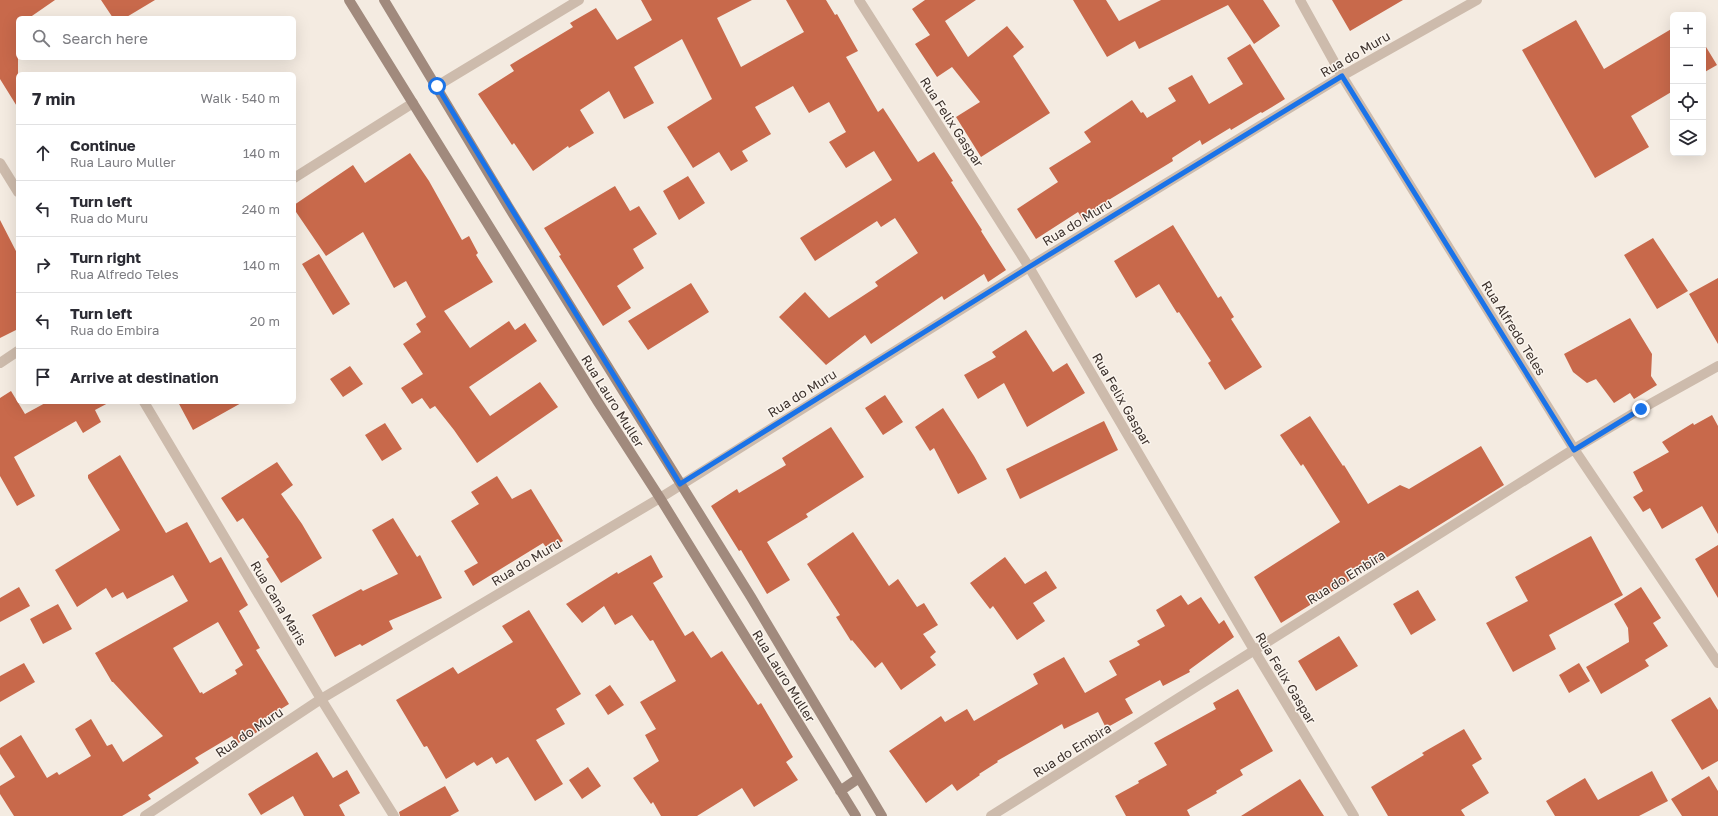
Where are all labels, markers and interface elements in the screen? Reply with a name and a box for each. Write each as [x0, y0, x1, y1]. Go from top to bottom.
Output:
map controls [1670, 12, 1706, 156]
button: + [1670, 12, 1706, 48]
search box [16, 16, 296, 60]
icon: search [30, 27, 52, 49]
street label: Rua do Muru [1317, 28, 1393, 80]
text: Search here [62, 29, 148, 47]
button: − [1670, 48, 1706, 84]
street label: Rua Felix Gaspar [917, 74, 987, 170]
route start [428, 77, 446, 95]
button: locate [1670, 84, 1706, 120]
text: 7 min [32, 88, 75, 109]
text: Walk · 540 m [201, 90, 280, 106]
button: layers [1670, 120, 1706, 156]
text: Continue [70, 136, 136, 154]
icon: ahead [32, 142, 54, 164]
text: 140 m [243, 145, 280, 161]
text: Rua Lauro Muller [70, 154, 176, 170]
text: Turn left [70, 192, 132, 210]
street label: Rua do Muru [1039, 195, 1115, 249]
icon: left [32, 198, 54, 220]
text: 240 m [242, 201, 280, 217]
text: Rua do Muru [70, 210, 148, 226]
text: Turn right [70, 248, 141, 266]
icon: right [32, 254, 54, 276]
text: 140 m [243, 257, 280, 273]
text: Rua Alfredo Teles [70, 266, 179, 282]
street label: Rua Alfredo Teles [1478, 278, 1550, 378]
text: Turn left [70, 304, 132, 322]
icon: left [32, 310, 54, 332]
text: 20 m [250, 313, 280, 329]
text: Rua do Embira [70, 322, 159, 338]
street label: Rua Felix Gaspar [1089, 350, 1155, 448]
street label: Rua Lauro Muller [578, 352, 648, 450]
icon: arrive [32, 366, 54, 388]
street label: Rua do Muru [765, 366, 839, 420]
text: Arrive at destination [70, 368, 219, 386]
route end [1632, 400, 1650, 418]
street label: Rua do Muru [488, 535, 564, 589]
street label: Rua do Embira [1304, 547, 1388, 607]
street label: Rua Cana Maris [247, 558, 311, 648]
street label: Rua Lauro Muller [749, 627, 819, 725]
street label: Rua Felix Gaspar [1252, 629, 1320, 727]
street label: Rua do Muru [212, 704, 286, 760]
street label: Rua do Embira [1030, 720, 1114, 780]

